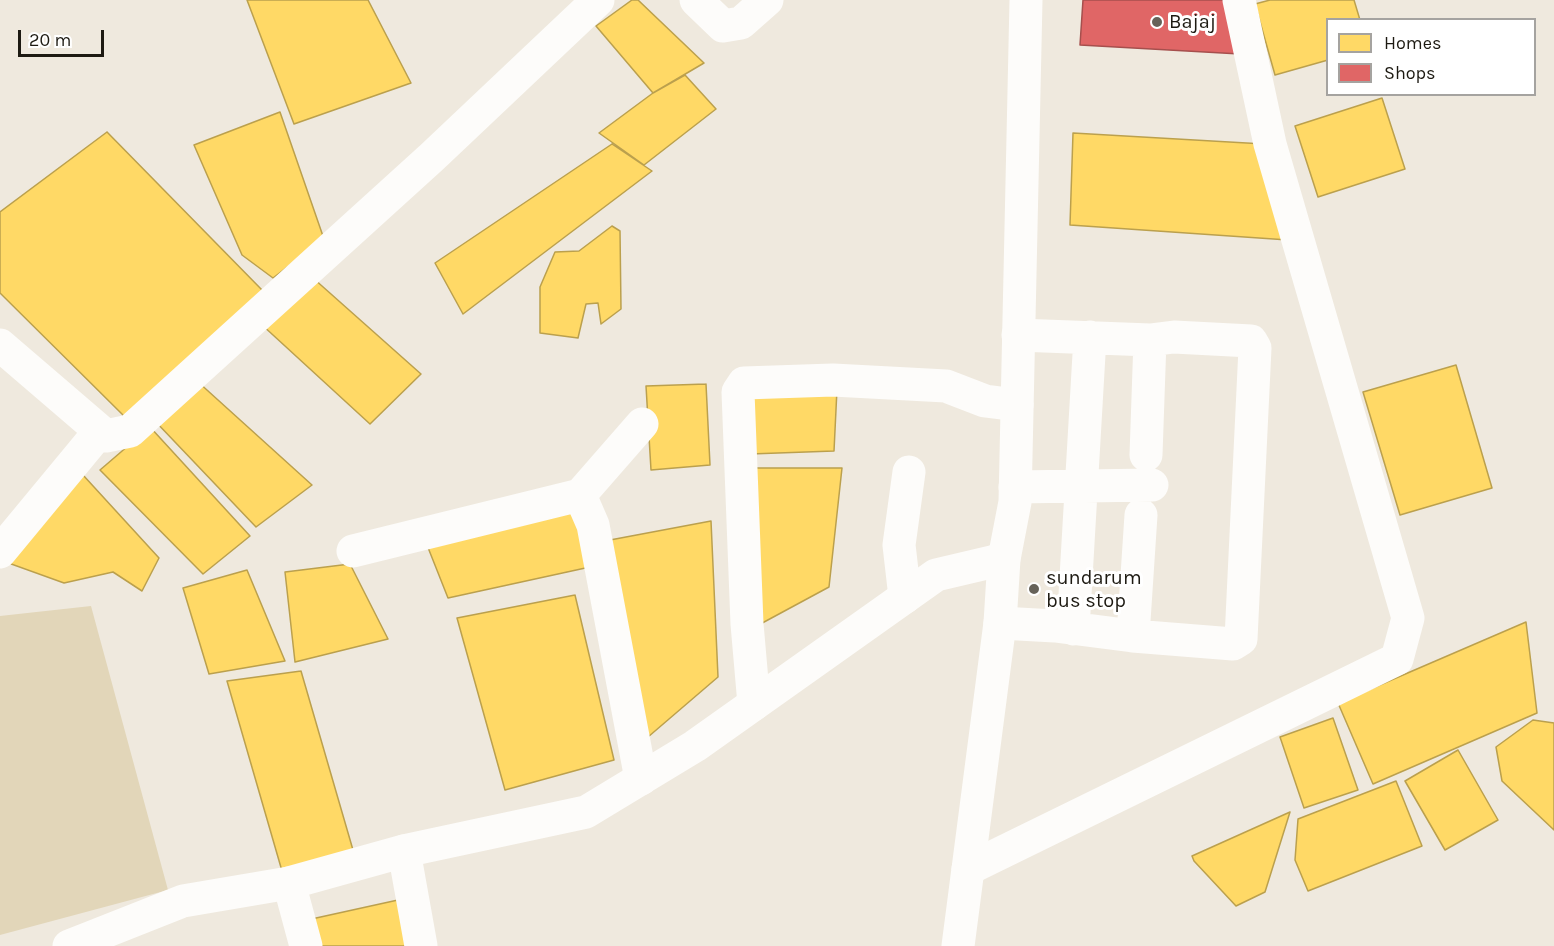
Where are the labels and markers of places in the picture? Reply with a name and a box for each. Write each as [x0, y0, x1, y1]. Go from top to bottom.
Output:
place label: Bajaj [1169, 10, 1216, 34]
marker: Bajaj [1150, 15, 1164, 29]
place label: sundarum bus stop [1046, 566, 1142, 613]
marker: sundarum bus stop [1027, 582, 1041, 596]

